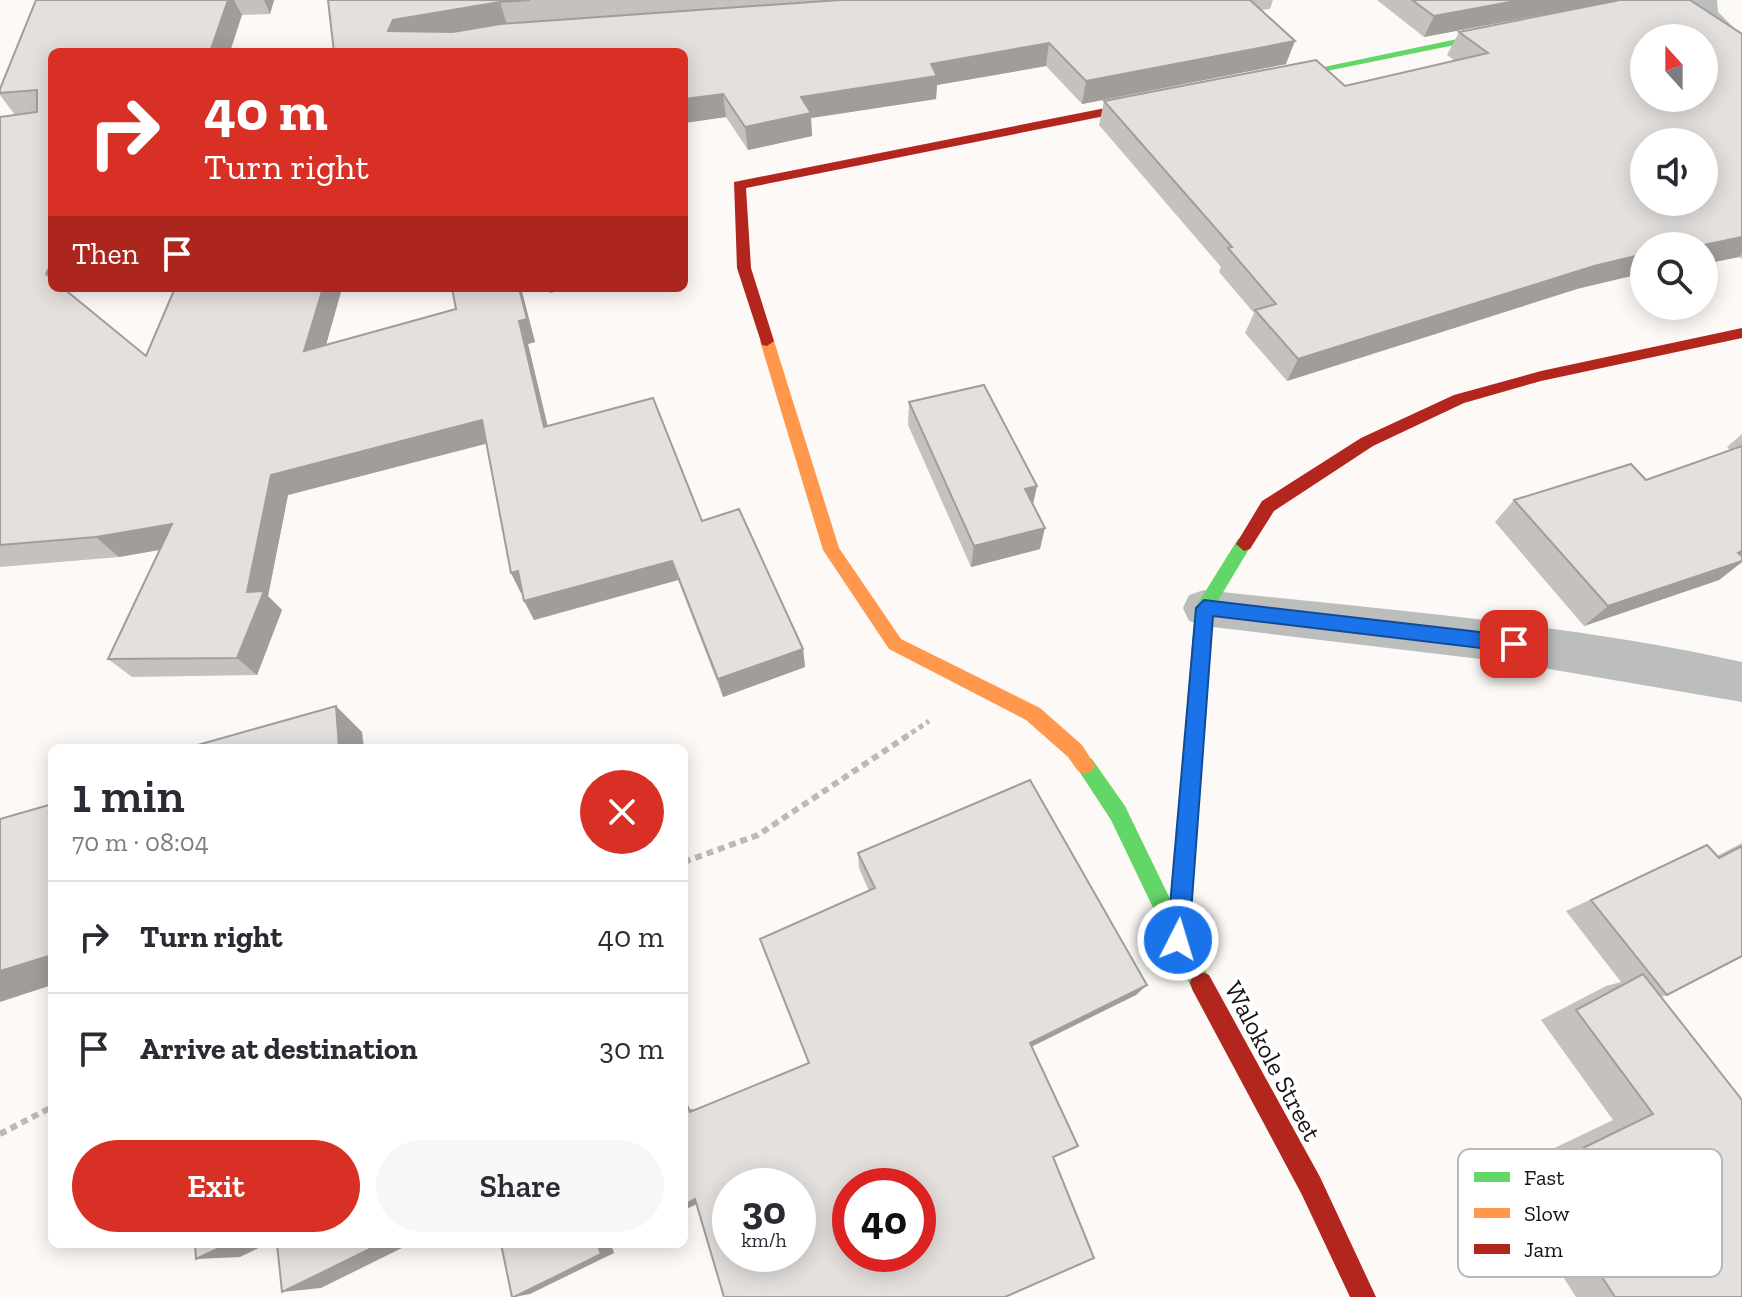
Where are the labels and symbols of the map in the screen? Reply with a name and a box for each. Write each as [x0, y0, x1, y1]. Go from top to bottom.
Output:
north arrow [1630, 24, 1718, 112]
pin [1480, 610, 1548, 678]
position arrow [1136, 898, 1220, 982]
street label: Walokole Street [1218, 976, 1329, 1146]
legend [1458, 1149, 1722, 1277]
text: Fast [1524, 1164, 1565, 1191]
speed limit sign: 40 [832, 1168, 936, 1272]
text: Slow [1524, 1200, 1570, 1227]
text: Jam [1524, 1236, 1563, 1263]

